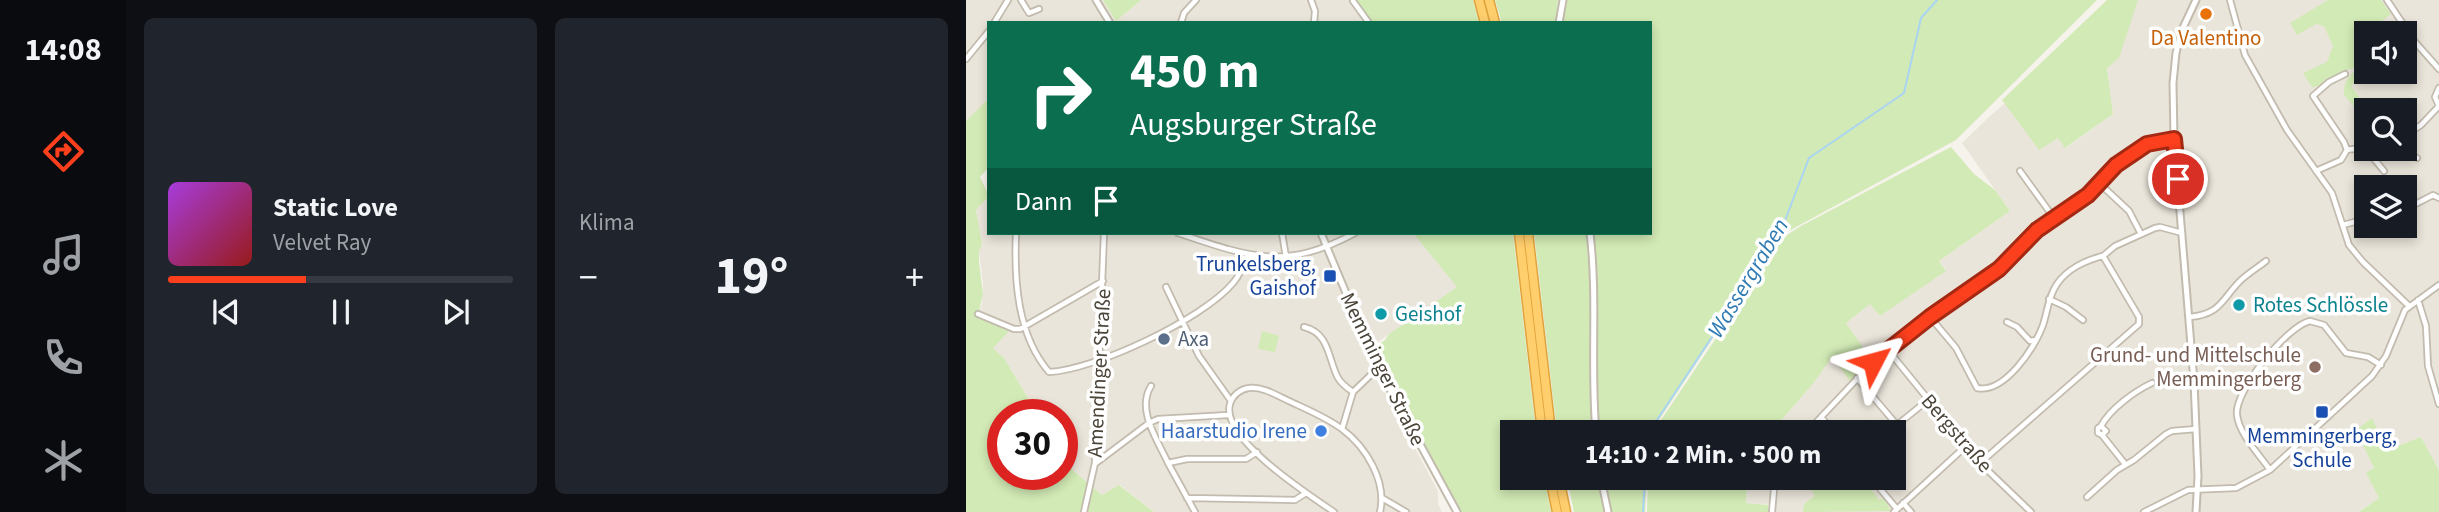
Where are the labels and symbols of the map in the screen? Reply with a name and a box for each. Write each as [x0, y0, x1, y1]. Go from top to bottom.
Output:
marker: Da Valentino [2198, 6, 2214, 22]
place label: Da Valentino [2150, 23, 2262, 53]
pin [2148, 149, 2208, 209]
water label: Wassergraben [1699, 212, 1797, 344]
place label: Trunkelsberg, Gaishof [1196, 249, 1317, 303]
marker: Trunkelsberg, Gaishof [1322, 268, 1338, 284]
street label: Memminger Straße [1333, 287, 1433, 451]
street label: Amendinger Straße [1080, 288, 1118, 458]
place label: Rotes Schlössle [2253, 290, 2388, 320]
marker: Rotes Schlössle [2231, 297, 2247, 313]
place label: Geishof [1395, 299, 1462, 329]
marker: Geishof [1373, 306, 1389, 322]
place label: Axa [1178, 324, 1209, 354]
position arrow [1836, 325, 1910, 399]
marker: Axa [1156, 331, 1172, 347]
place label: Grund- und Mittelschule Memmingerberg [2090, 340, 2301, 394]
marker: Grund- und Mittelschule Memmingerberg [2307, 359, 2323, 375]
street label: Bergstraße [1914, 387, 2000, 479]
speed limit sign: 30 [987, 399, 1078, 490]
marker: Memmingerberg, Schule [2314, 404, 2330, 420]
place label: Haarstudio Irene [1161, 416, 1307, 446]
place label: Memmingerberg, Schule [2247, 421, 2397, 475]
marker: Haarstudio Irene [1313, 423, 1329, 439]

